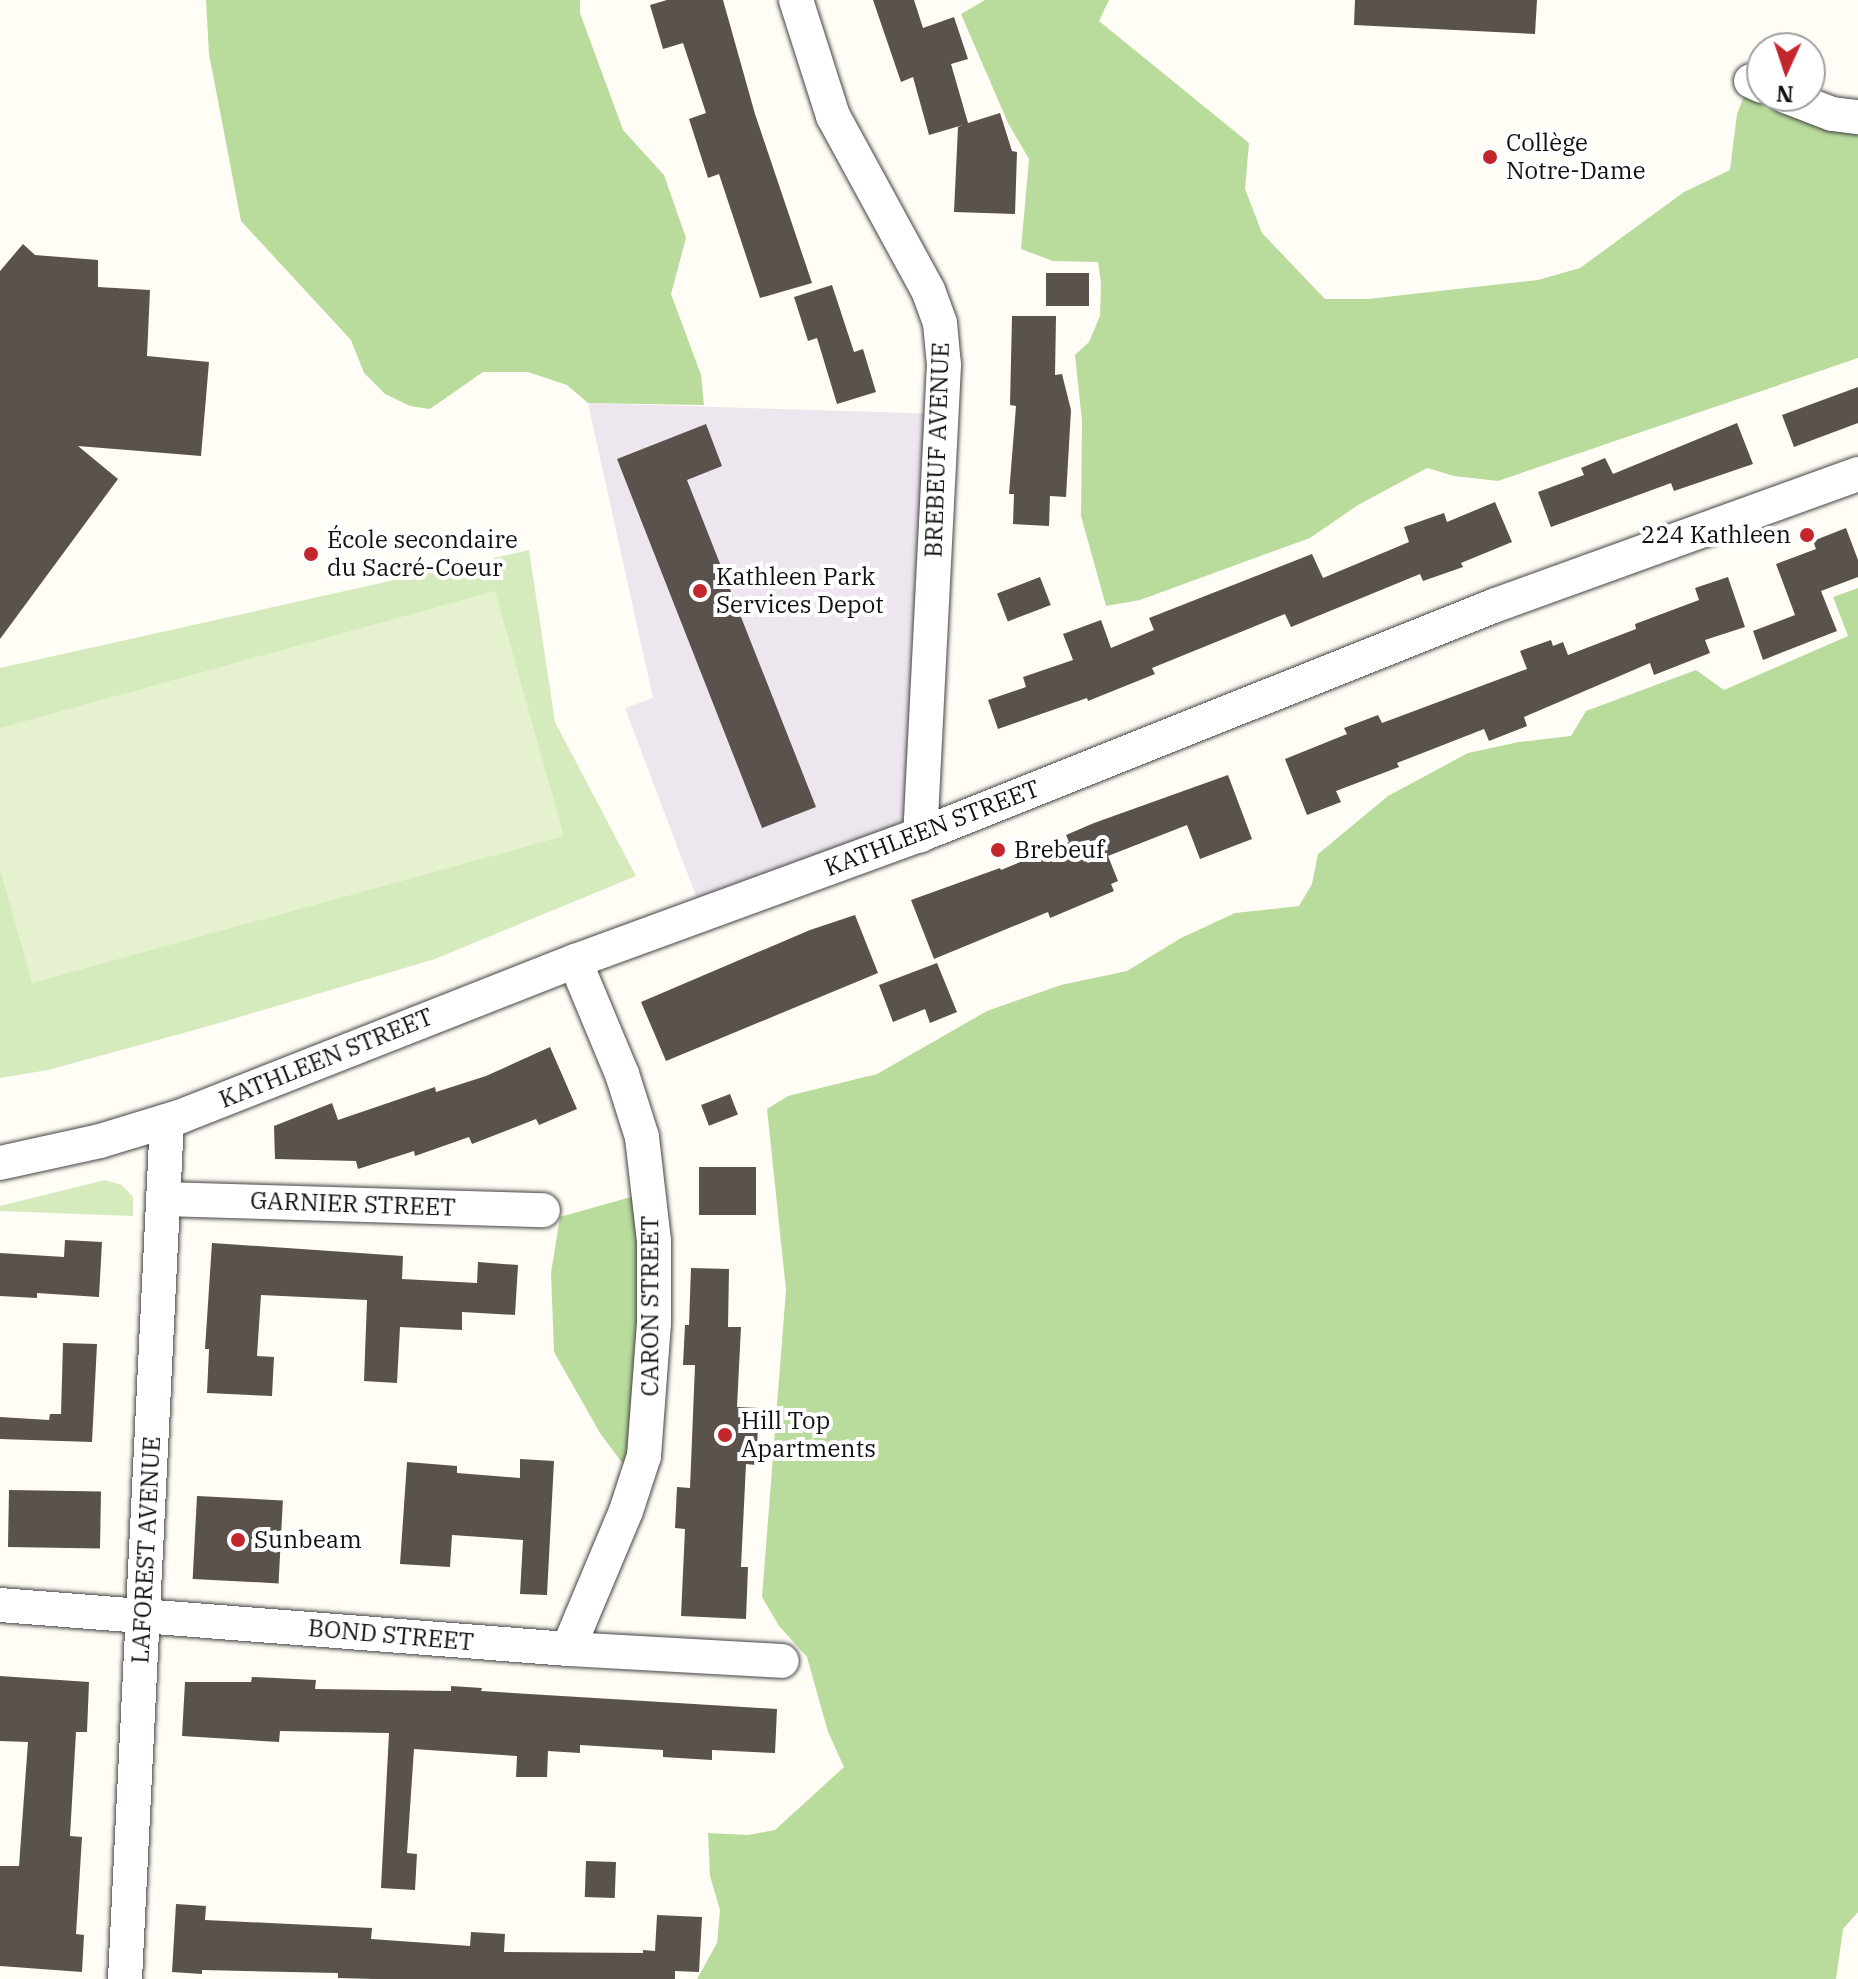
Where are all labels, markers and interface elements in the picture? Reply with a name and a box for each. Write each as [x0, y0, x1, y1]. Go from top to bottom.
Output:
north arrow [1746, 32, 1826, 112]
text: N [1775, 80, 1794, 109]
place label: Collège Notre-Dame [1506, 129, 1646, 185]
marker: Collège Notre-Dame [1481, 148, 1499, 166]
street label: BREBEUF AVENUE [919, 342, 955, 558]
place label: 224 Kathleen [1641, 521, 1791, 549]
place label: École secondaire du Sacré-Coeur [327, 526, 518, 582]
marker: 224 Kathleen [1798, 526, 1816, 544]
marker: École secondaire du Sacré-Coeur [302, 545, 320, 563]
place label: Kathleen Park Services Depot [716, 563, 884, 619]
marker: Kathleen Park Services Depot [691, 582, 709, 600]
street label: KATHLEEN STREET [820, 774, 1044, 882]
place label: Brebeuf [1014, 836, 1104, 864]
marker: Brebeuf [989, 841, 1007, 859]
street label: KATHLEEN STREET [215, 1002, 437, 1114]
street label: GARNIER STREET [250, 1186, 456, 1222]
street label: CARON STREET [636, 1216, 664, 1396]
place label: Hill Top Apartments [741, 1407, 876, 1463]
marker: Hill Top Apartments [716, 1426, 734, 1444]
street label: LAFOREST AVENUE [126, 1436, 166, 1664]
place label: Sunbeam [254, 1526, 362, 1554]
marker: Sunbeam [229, 1531, 247, 1549]
street label: BOND STREET [307, 1613, 475, 1657]

